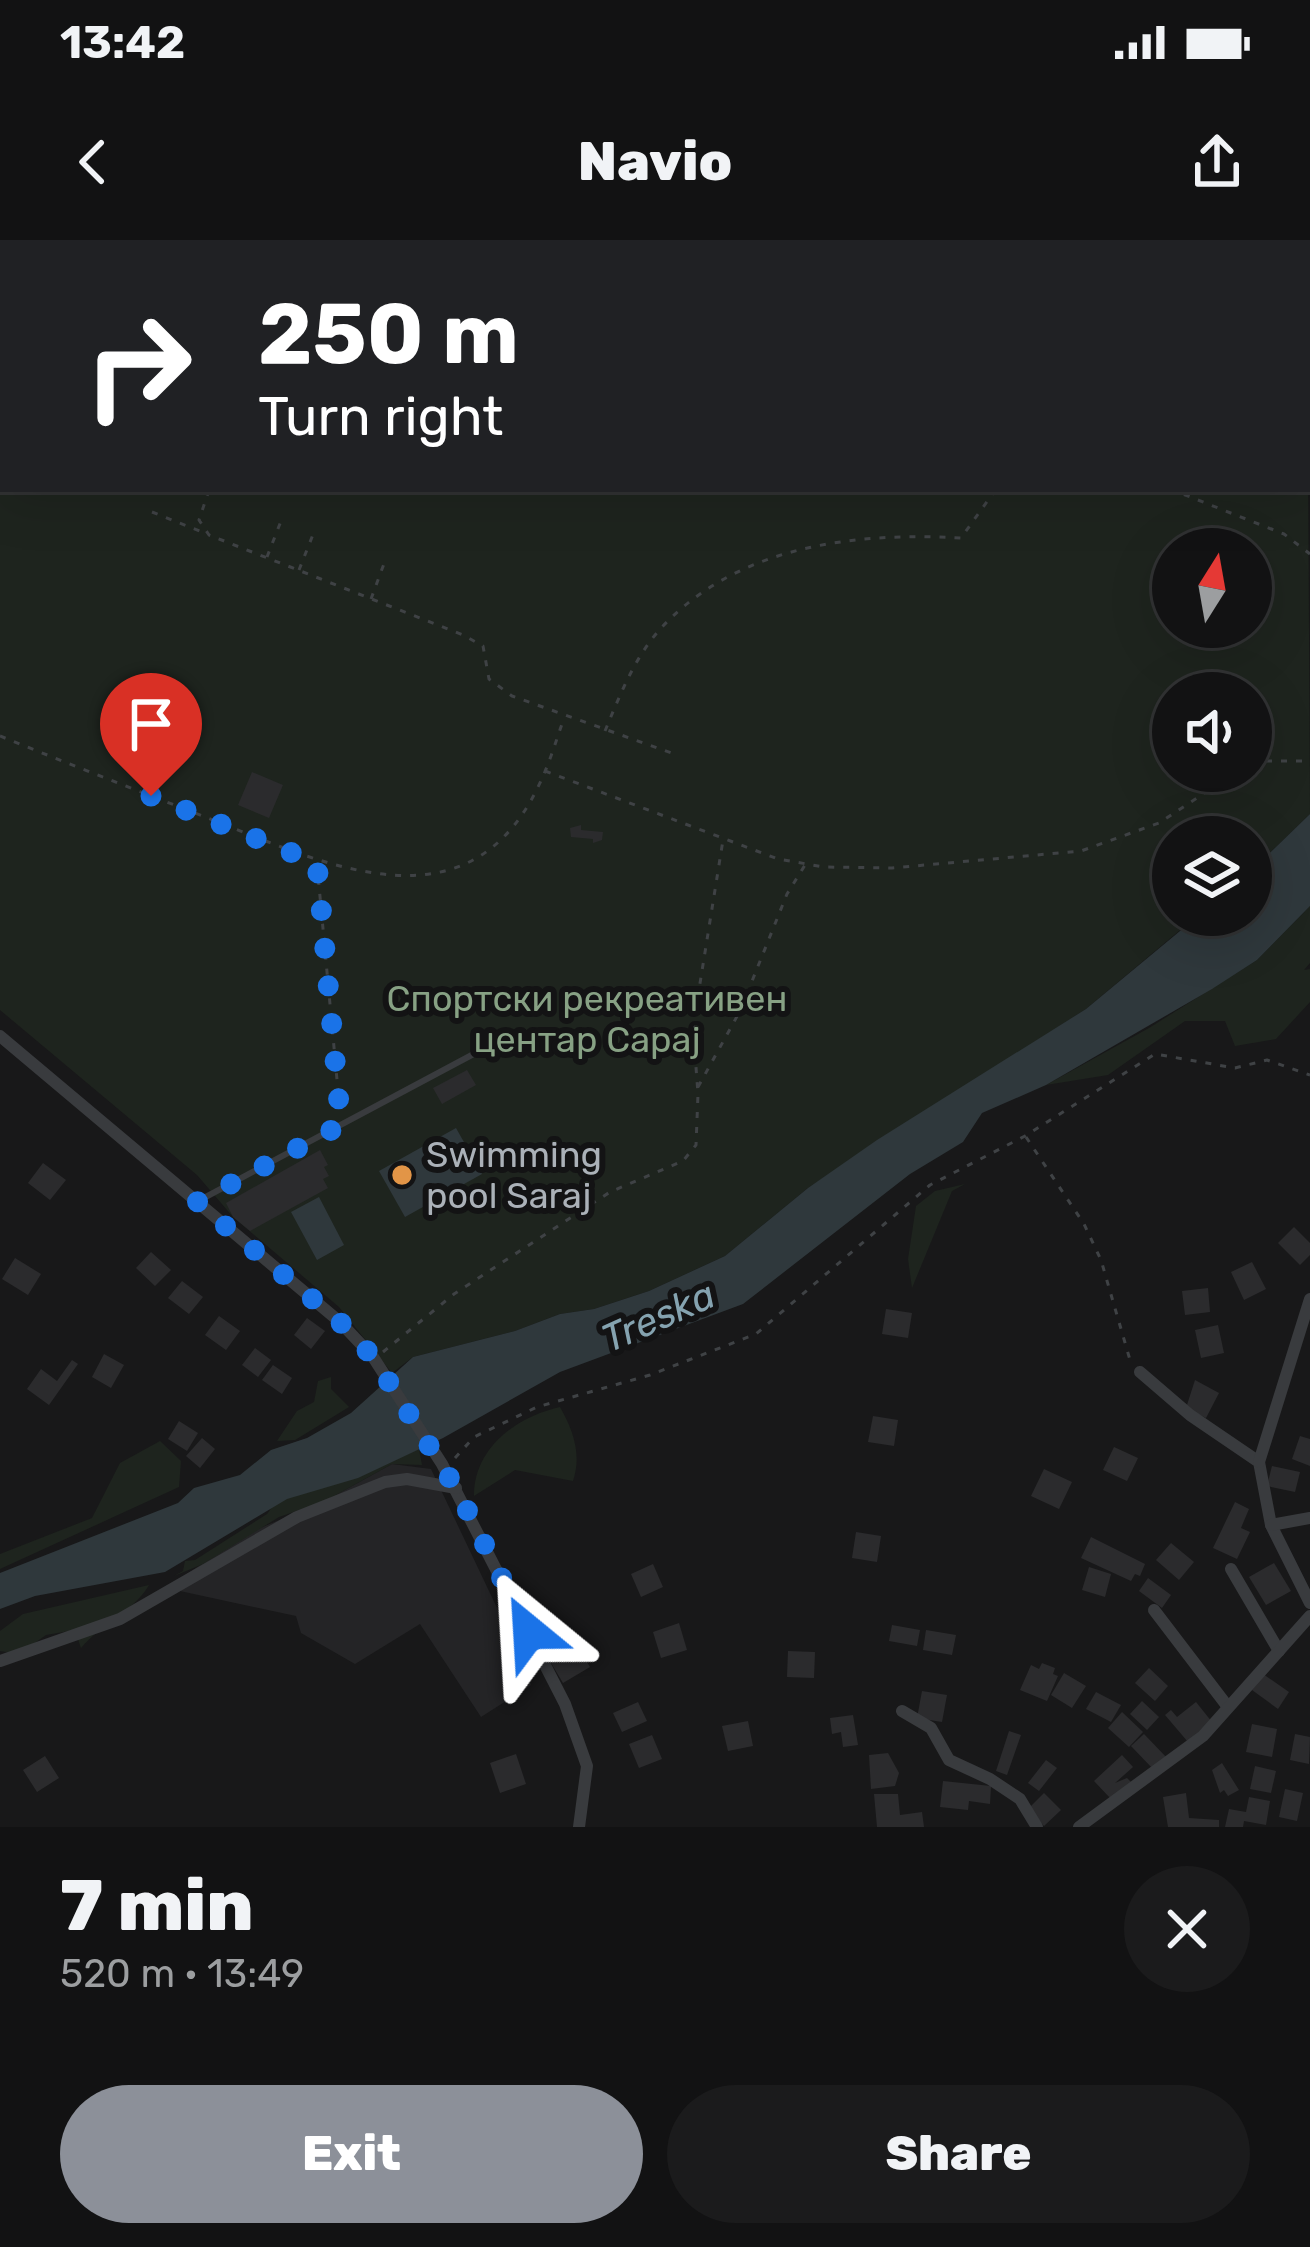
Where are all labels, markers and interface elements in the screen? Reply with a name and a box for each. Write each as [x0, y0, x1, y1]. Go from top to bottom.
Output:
text: 13:42 [60, 16, 185, 69]
icon: back [60, 129, 126, 195]
icon: share [1184, 129, 1250, 195]
text: Navio [578, 130, 732, 194]
text: 250 m [258, 284, 519, 384]
icon: right [60, 288, 216, 444]
text: Turn right [258, 385, 503, 449]
north arrow [1152, 528, 1272, 648]
map controls [1152, 528, 1272, 936]
button: sound [1152, 672, 1272, 792]
pin [100, 673, 202, 796]
icon: arrive [118, 691, 184, 757]
button: layers [1152, 816, 1272, 936]
park label: Спортски рекреативен центар Сарај [387, 977, 787, 1061]
place label: Swimming pool Saraj [426, 1133, 602, 1217]
marker: Swimming pool Saraj [389, 1162, 415, 1188]
water label: Treska [595, 1272, 722, 1362]
position arrow [466, 1569, 592, 1695]
text: 7 min [60, 1863, 254, 1948]
button: close [1124, 1866, 1250, 1992]
text: 520 m · 13:49 [60, 1951, 304, 1997]
button: Exit [60, 2085, 643, 2223]
button: Share [667, 2085, 1250, 2223]

